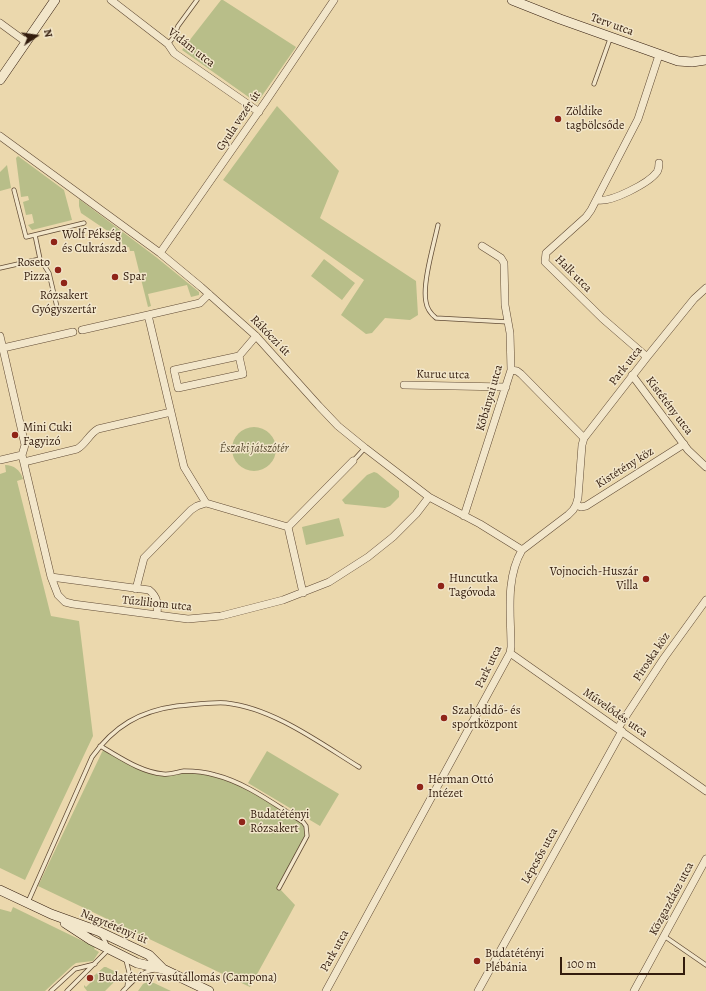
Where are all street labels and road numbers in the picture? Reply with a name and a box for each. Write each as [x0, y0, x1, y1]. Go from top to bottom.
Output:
street label: Terv utca [589, 11, 635, 39]
street label: Vidám utca [165, 25, 217, 71]
street label: Gyula vezér út [214, 88, 264, 154]
street label: Halk utca [551, 252, 595, 296]
street label: Rákóczi út [247, 313, 293, 359]
street label: Park utca [606, 343, 646, 389]
street label: Kőbányai utca [474, 363, 506, 433]
street label: Kuruc utca [416, 367, 470, 383]
street label: Kistétény utca [642, 374, 696, 438]
street label: Kistétény köz [593, 444, 657, 492]
street label: Tűzliliom utca [121, 593, 193, 615]
street label: Piroska köz [630, 630, 674, 684]
street label: Park utca [472, 643, 506, 691]
street label: Művelődés utca [580, 685, 650, 741]
street label: Lépcsős utca [519, 825, 561, 887]
street label: Közgazdász utca [647, 860, 697, 938]
street label: Nagytétényi út [78, 906, 150, 948]
street label: Park utca [318, 927, 352, 975]

